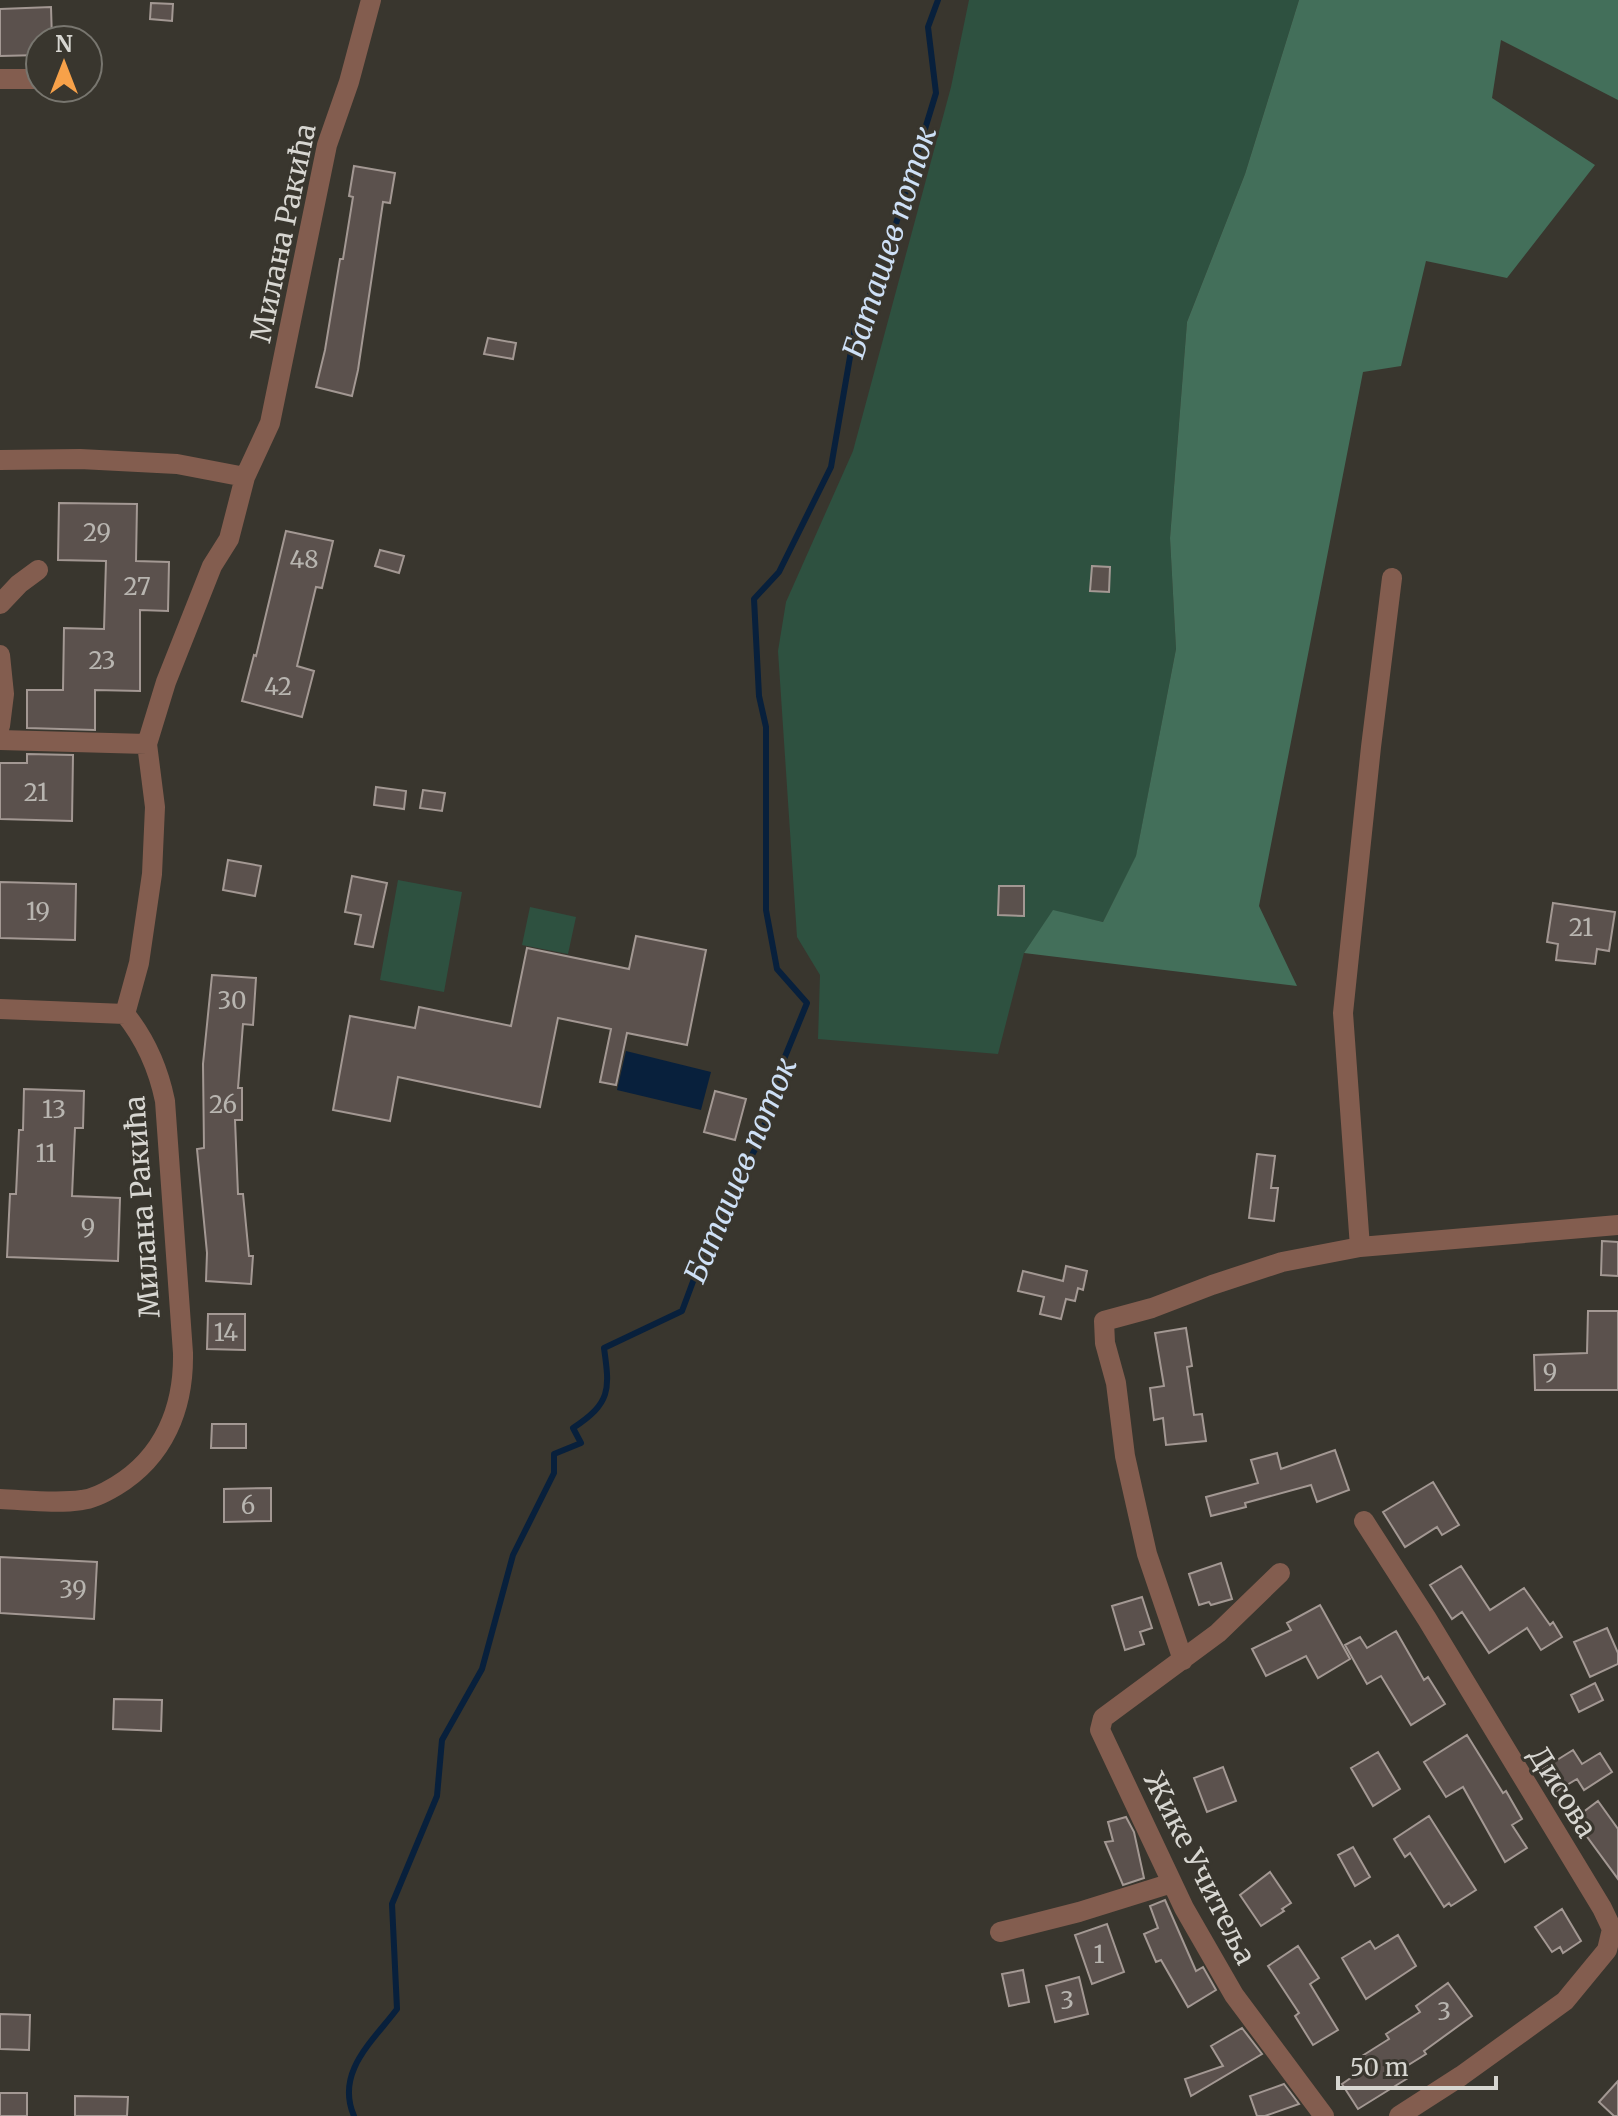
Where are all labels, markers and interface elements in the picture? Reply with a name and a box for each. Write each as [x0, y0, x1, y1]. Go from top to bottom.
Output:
north arrow [24, 24, 104, 104]
text: N [55, 30, 73, 58]
street label: Милана Ракића [242, 120, 324, 346]
water label: Баташев поток [834, 121, 944, 363]
house number: 29 [83, 517, 111, 548]
house number: 48 [289, 544, 319, 575]
house number: 27 [123, 571, 151, 602]
house number: 23 [88, 645, 116, 676]
house number: 42 [264, 671, 292, 702]
house number: 21 [24, 777, 48, 808]
house number: 19 [26, 896, 50, 927]
house number: 21 [1569, 912, 1593, 943]
house number: 30 [218, 985, 246, 1016]
water label: Баташев поток [675, 1051, 805, 1288]
house number: 26 [209, 1089, 237, 1120]
house number: 13 [42, 1094, 66, 1125]
street label: Милана Ракића [116, 1095, 168, 1319]
house number: 11 [36, 1138, 57, 1169]
house number: 9 [81, 1212, 95, 1243]
house number: 14 [214, 1317, 238, 1348]
house number: 9 [1543, 1357, 1557, 1388]
house number: 6 [241, 1490, 255, 1521]
house number: 39 [59, 1574, 87, 1605]
street label: Дисова [1521, 1740, 1605, 1844]
street label: Жике Учитеља [1136, 1766, 1264, 1970]
house number: 1 [1094, 1939, 1105, 1970]
house number: 3 [1060, 1985, 1074, 2016]
house number: 3 [1437, 1996, 1451, 2027]
scale bar [1338, 2040, 1496, 2090]
text: 50 m [1350, 2052, 1409, 2083]

